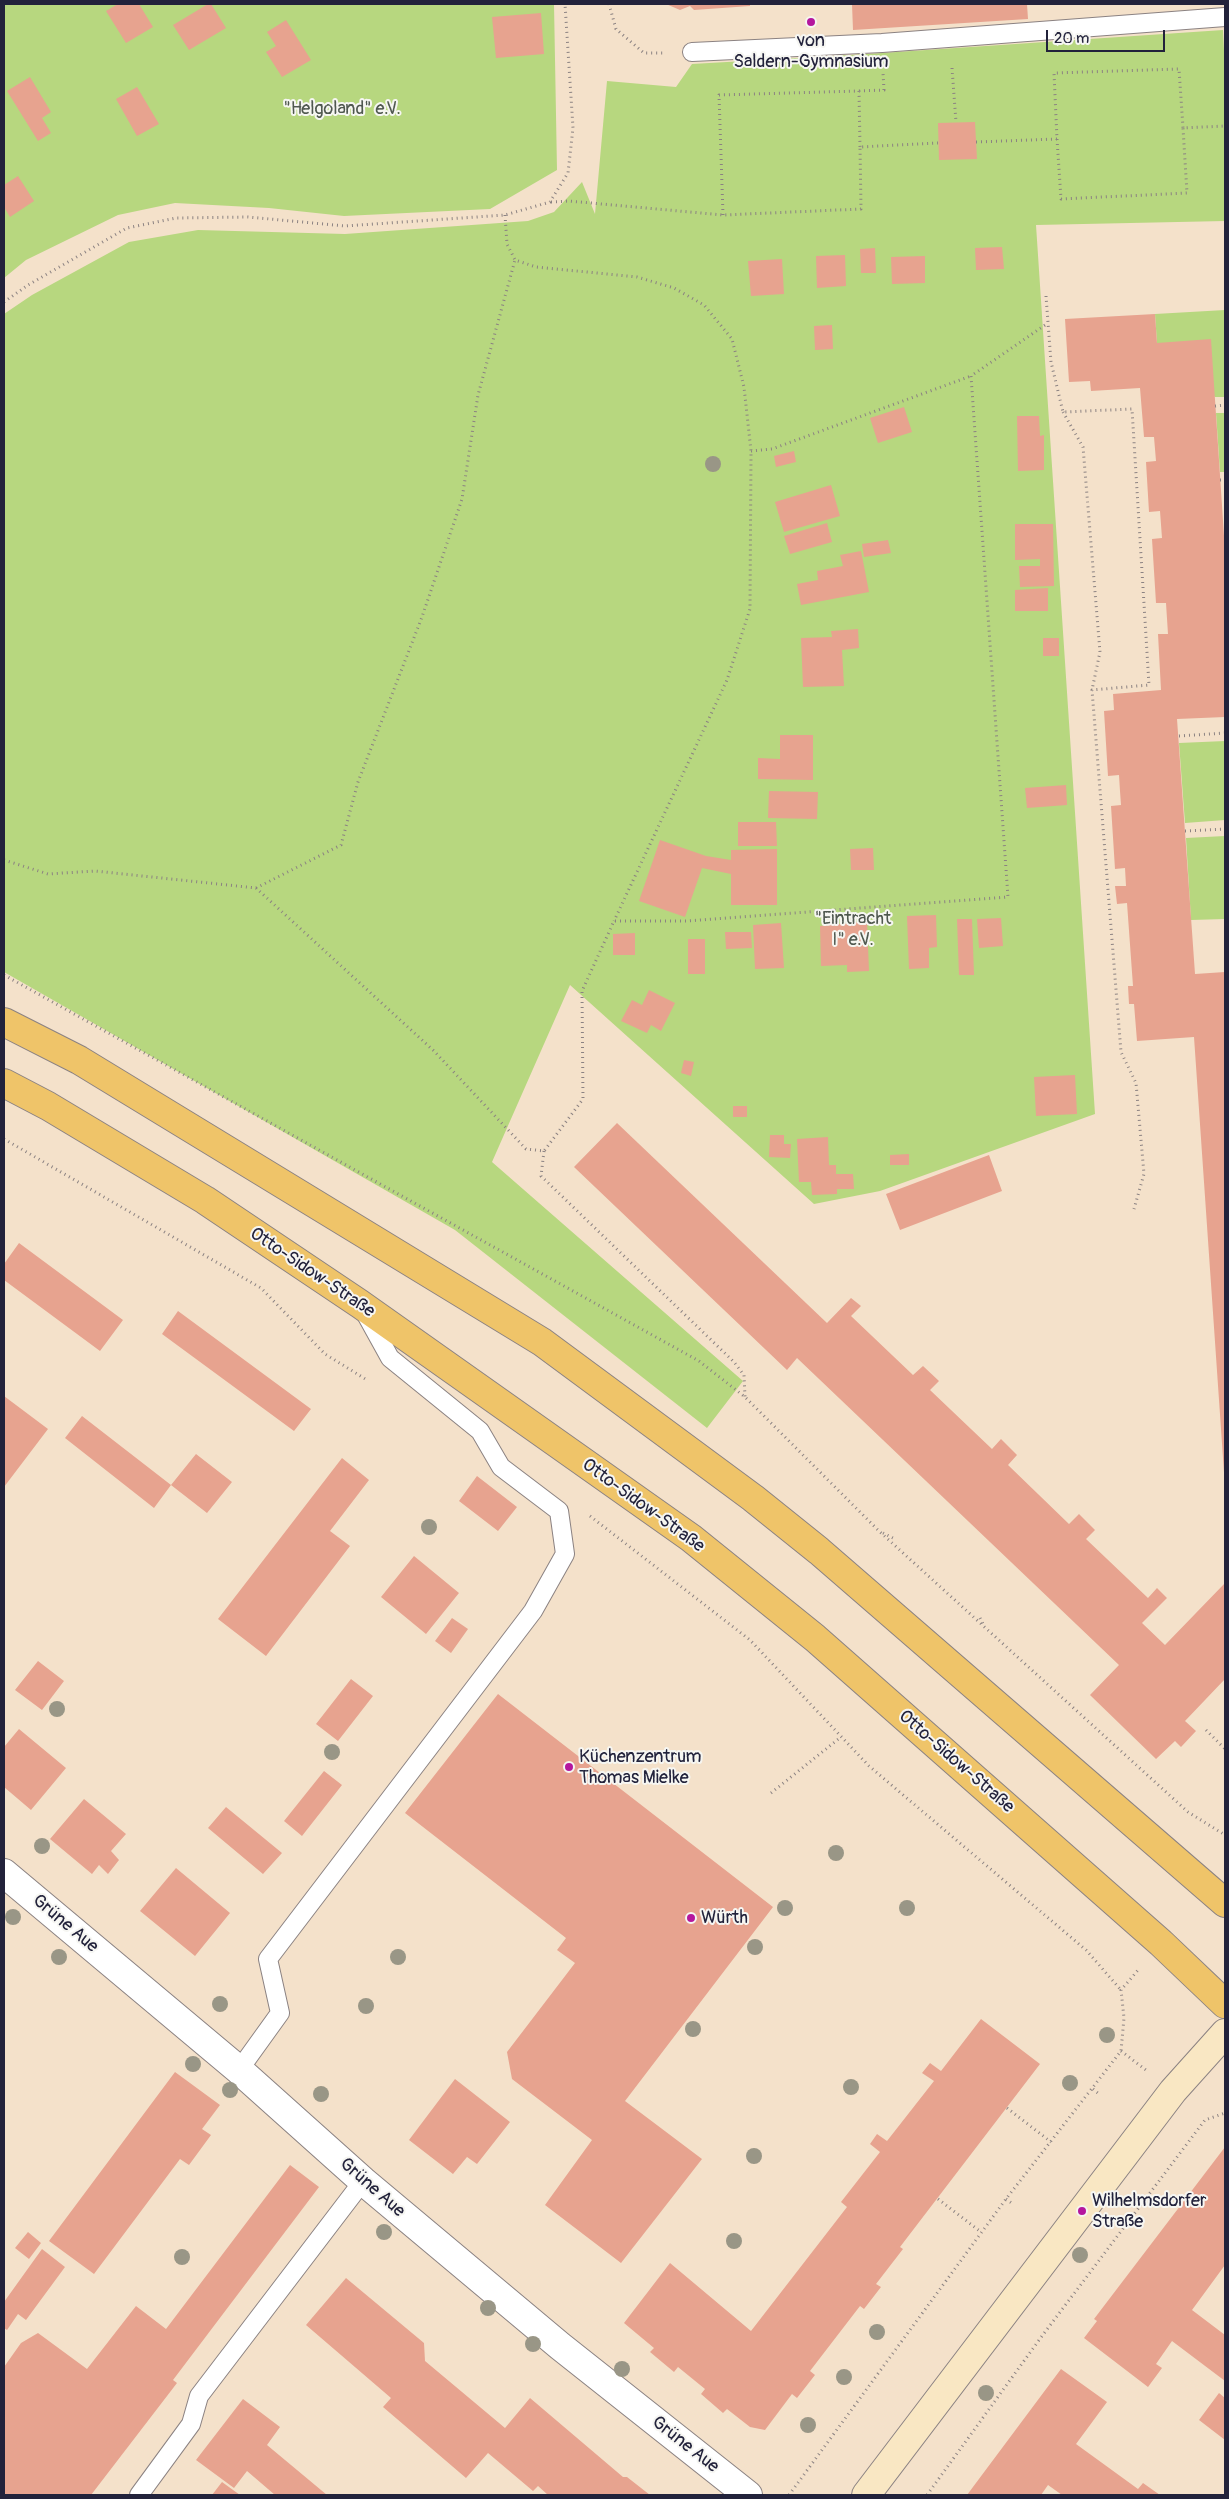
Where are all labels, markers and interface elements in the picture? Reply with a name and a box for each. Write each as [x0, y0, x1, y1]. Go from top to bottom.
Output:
marker: von Saldern-Gymnasium [805, 16, 817, 28]
scale bar [1049, 20, 1168, 52]
text: 20 m [1054, 29, 1089, 48]
place label: von Saldern-Gymnasium [733, 30, 889, 72]
park label: "Helgoland" e.V. [283, 98, 401, 120]
park label: "Eintracht I" e.V. [815, 908, 891, 951]
street label: Otto-Sidow-Straße [245, 1223, 379, 1323]
street label: Otto-Sidow-Straße [578, 1454, 708, 1558]
street label: Otto-Sidow-Straße [894, 1706, 1018, 1818]
place label: Küchenzentrum Thomas Mielke [579, 1746, 702, 1788]
marker: Küchenzentrum Thomas Mielke [563, 1761, 575, 1773]
street label: Grüne Aue [28, 1890, 102, 1958]
place label: Würth [701, 1907, 748, 1929]
marker: Würth [685, 1912, 697, 1924]
street label: Grüne Aue [335, 2154, 409, 2222]
place label: Wilhelmsdorfer Straße [1092, 2190, 1206, 2232]
marker: Wilhelmsdorfer Straße [1076, 2205, 1088, 2217]
street label: Grüne Aue [647, 2412, 723, 2478]

